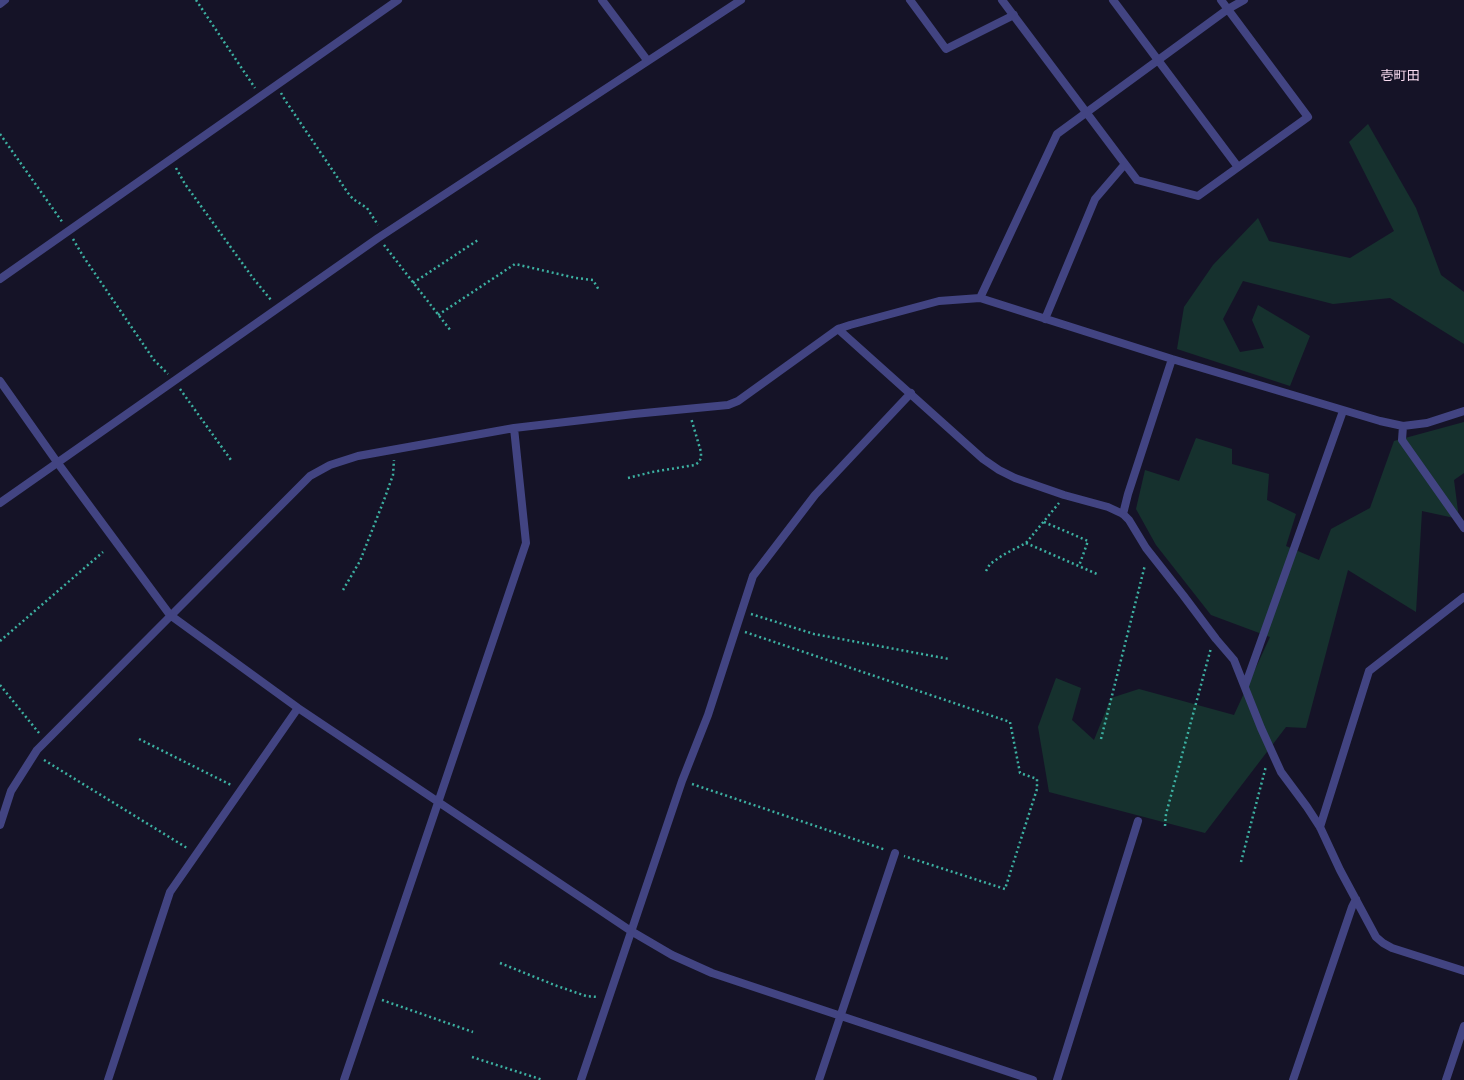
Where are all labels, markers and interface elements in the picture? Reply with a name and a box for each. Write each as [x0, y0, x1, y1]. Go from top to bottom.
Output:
district label: 壱町田 [1381, 69, 1419, 85]

